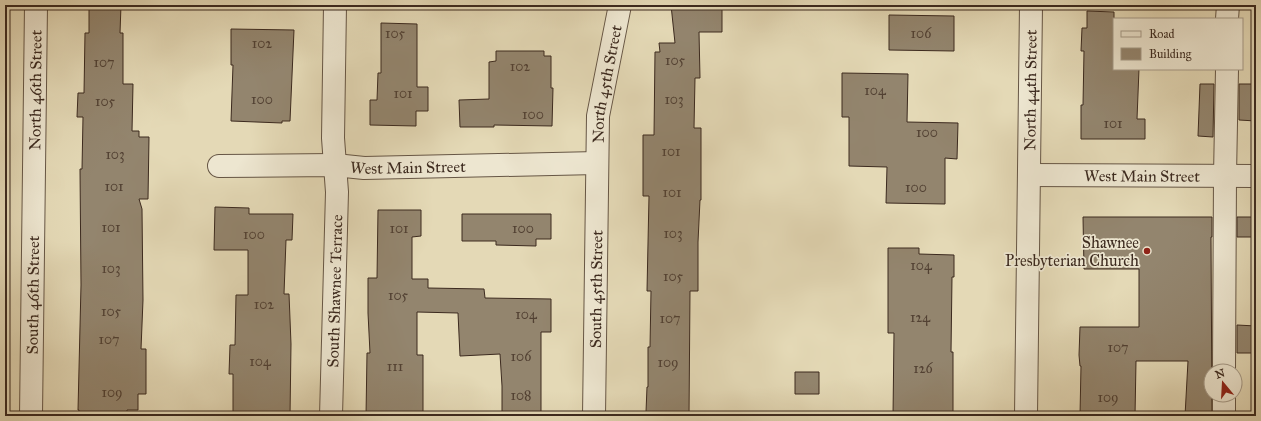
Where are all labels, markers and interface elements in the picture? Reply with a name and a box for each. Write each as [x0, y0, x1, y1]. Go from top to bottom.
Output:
legend [1113, 18, 1243, 70]
street label: North 45th Street [588, 23, 625, 143]
house number: 105 [385, 25, 406, 42]
house number: 106 [911, 25, 932, 42]
text: Road [1149, 27, 1175, 41]
street label: North 46th Street [25, 29, 45, 150]
street label: North 44th Street [1020, 29, 1040, 151]
house number: 102 [252, 35, 272, 52]
text: Building [1149, 47, 1192, 62]
house number: 105 [665, 52, 686, 69]
house number: 107 [93, 54, 115, 71]
house number: 102 [510, 58, 530, 75]
house number: 104 [864, 82, 887, 99]
house number: 101 [393, 85, 413, 102]
house number: 100 [251, 91, 273, 108]
house number: 103 [664, 91, 684, 108]
house number: 105 [95, 93, 116, 110]
house number: 100 [522, 106, 544, 123]
house number: 101 [1103, 115, 1123, 132]
house number: 100 [916, 124, 938, 141]
house number: 101 [661, 143, 681, 160]
house number: 103 [105, 146, 125, 163]
street label: West Main Street [349, 156, 466, 178]
street label: West Main Street [1084, 166, 1200, 185]
house number: 101 [104, 178, 124, 195]
house number: 100 [905, 179, 927, 196]
house number: 101 [662, 184, 682, 201]
street label: South Shawnee Terrace [323, 214, 346, 368]
house number: 101 [101, 219, 121, 236]
house number: 101 [389, 220, 409, 237]
house number: 100 [512, 220, 534, 237]
house number: 103 [663, 225, 683, 242]
house number: 100 [243, 226, 265, 243]
street label: South 45th Street [585, 230, 606, 348]
place label: Shawnee Presbyterian Church [1005, 233, 1139, 270]
street label: South 46th Street [22, 235, 43, 355]
marker: Shawnee Presbyterian Church [1142, 246, 1152, 256]
house number: 104 [910, 257, 933, 274]
house number: 103 [101, 260, 121, 277]
house number: 105 [663, 268, 684, 285]
house number: 105 [388, 287, 409, 304]
house number: 102 [254, 296, 274, 313]
house number: 105 [101, 303, 122, 320]
house number: 104 [515, 306, 538, 323]
house number: 124 [910, 309, 931, 326]
house number: 107 [659, 310, 681, 327]
house number: 107 [98, 331, 120, 348]
house number: 107 [1107, 339, 1129, 356]
house number: 106 [511, 348, 532, 365]
house number: 104 [249, 353, 272, 370]
house number: 109 [657, 354, 679, 371]
house number: 111 [387, 358, 404, 375]
house number: 126 [913, 360, 934, 377]
north arrow [1203, 363, 1243, 403]
text: N [1214, 366, 1227, 382]
house number: 109 [101, 384, 123, 401]
house number: 108 [510, 387, 532, 404]
house number: 109 [1097, 389, 1119, 406]

